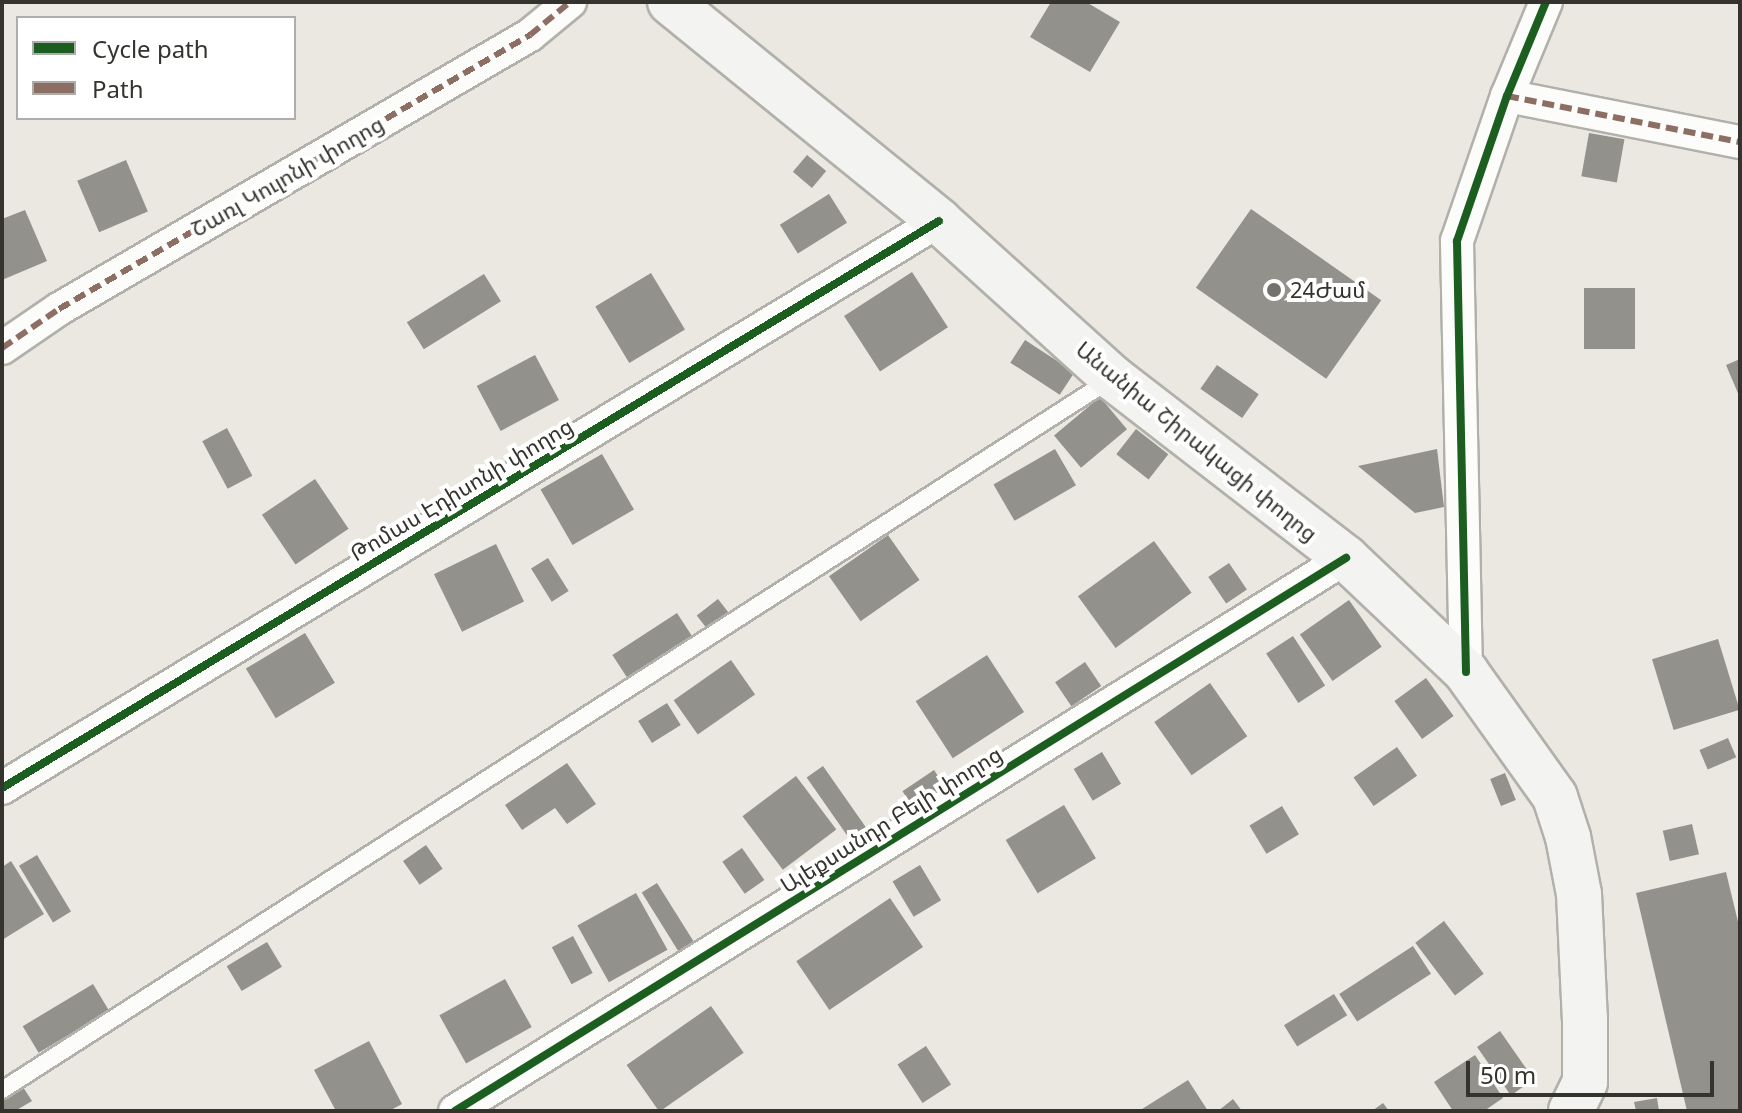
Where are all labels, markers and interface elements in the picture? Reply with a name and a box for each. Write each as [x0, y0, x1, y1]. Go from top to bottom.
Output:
legend [16, 16, 296, 120]
text: Cycle path [92, 32, 209, 65]
text: Path [92, 72, 143, 105]
street label: Շառլ Կուլոնի փողոց [186, 110, 388, 242]
place label: 24Ժամ [1290, 277, 1365, 303]
marker: 24Ժամ [1265, 281, 1283, 299]
street label: Անանիա Շիրակացի փողոց [1071, 335, 1323, 547]
street label: Թոմաս Էդիսոնի փողոց [345, 412, 577, 566]
street label: Ալեքսանդր Բելի փողոց [775, 740, 1007, 898]
scale bar [1470, 1045, 1718, 1095]
text: 50 m [1480, 1058, 1536, 1091]

